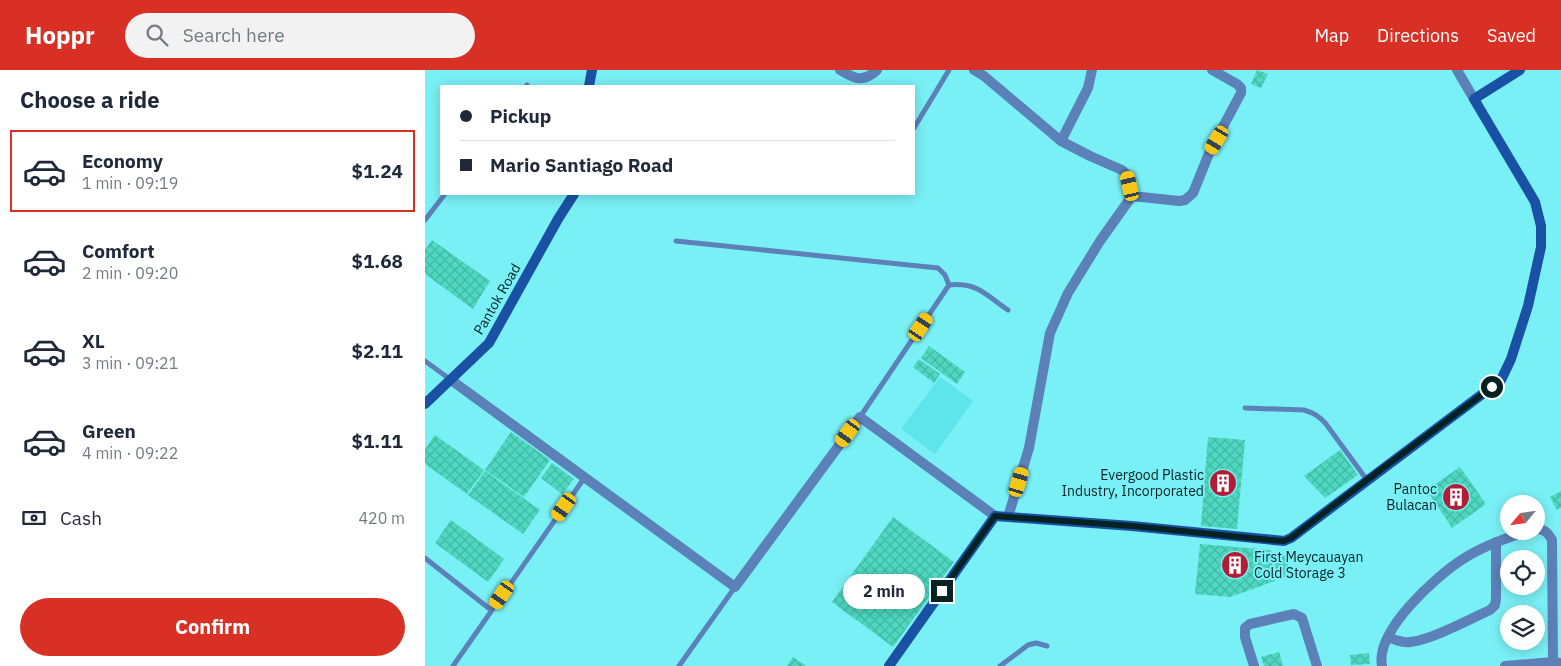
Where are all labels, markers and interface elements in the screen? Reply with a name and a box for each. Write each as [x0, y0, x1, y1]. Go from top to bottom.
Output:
search box [125, 13, 475, 58]
text: Hoppr [25, 19, 95, 51]
icon: search [143, 21, 171, 49]
text: Search here [183, 23, 285, 47]
text: Map [1314, 24, 1349, 47]
text: Directions [1377, 24, 1459, 47]
text: Saved [1487, 24, 1536, 47]
text: Choose a ride [20, 85, 160, 114]
text: Pickup [490, 104, 551, 128]
car [1202, 123, 1231, 157]
icon: car [22, 149, 67, 194]
text: Economy [82, 149, 163, 173]
text: Mario Santiago Road [490, 153, 673, 177]
text: $1.24 [351, 159, 403, 183]
car [1119, 170, 1140, 202]
text: 1 min · 09:19 [82, 173, 178, 193]
icon: car [22, 239, 67, 284]
text: Comfort [82, 239, 155, 263]
text: $1.68 [351, 249, 403, 273]
street label: Pantok Road [469, 260, 525, 338]
text: 2 min · 09:20 [82, 263, 178, 283]
car [906, 310, 935, 344]
icon: car [22, 329, 67, 374]
text: XL [82, 329, 105, 353]
text: $2.11 [351, 339, 403, 363]
text: 3 min · 09:21 [82, 353, 178, 373]
route start [1481, 376, 1503, 398]
car [833, 416, 862, 450]
icon: car [22, 419, 67, 464]
text: Green [82, 419, 136, 443]
text: $1.11 [351, 429, 403, 453]
text: 4 min · 09:22 [82, 443, 178, 463]
car [1007, 465, 1030, 499]
place label: Evergood Plastic Industry, Incorporated [1061, 466, 1204, 500]
building icon: Evergood Plastic Industry, Incorporated [1208, 468, 1238, 498]
place label: Pantoc Bulacan [1386, 480, 1437, 514]
building icon: Pantoc Bulacan [1441, 482, 1471, 512]
car [549, 490, 578, 524]
north arrow [1500, 495, 1545, 540]
map controls [1500, 495, 1545, 650]
icon: cash [20, 504, 48, 532]
text: Cash [60, 506, 102, 530]
text: 420 m [358, 508, 405, 528]
place label: First Meycauayan Cold Storage 3 [1254, 548, 1363, 582]
building icon: First Meycauayan Cold Storage 3 [1220, 550, 1250, 580]
button: locate [1500, 550, 1545, 595]
callout: 2 min [842, 574, 925, 608]
car [487, 578, 516, 612]
route end [931, 580, 953, 602]
text: 2 min [863, 581, 905, 601]
button: Confirm [20, 598, 405, 656]
button: layers [1500, 605, 1545, 650]

